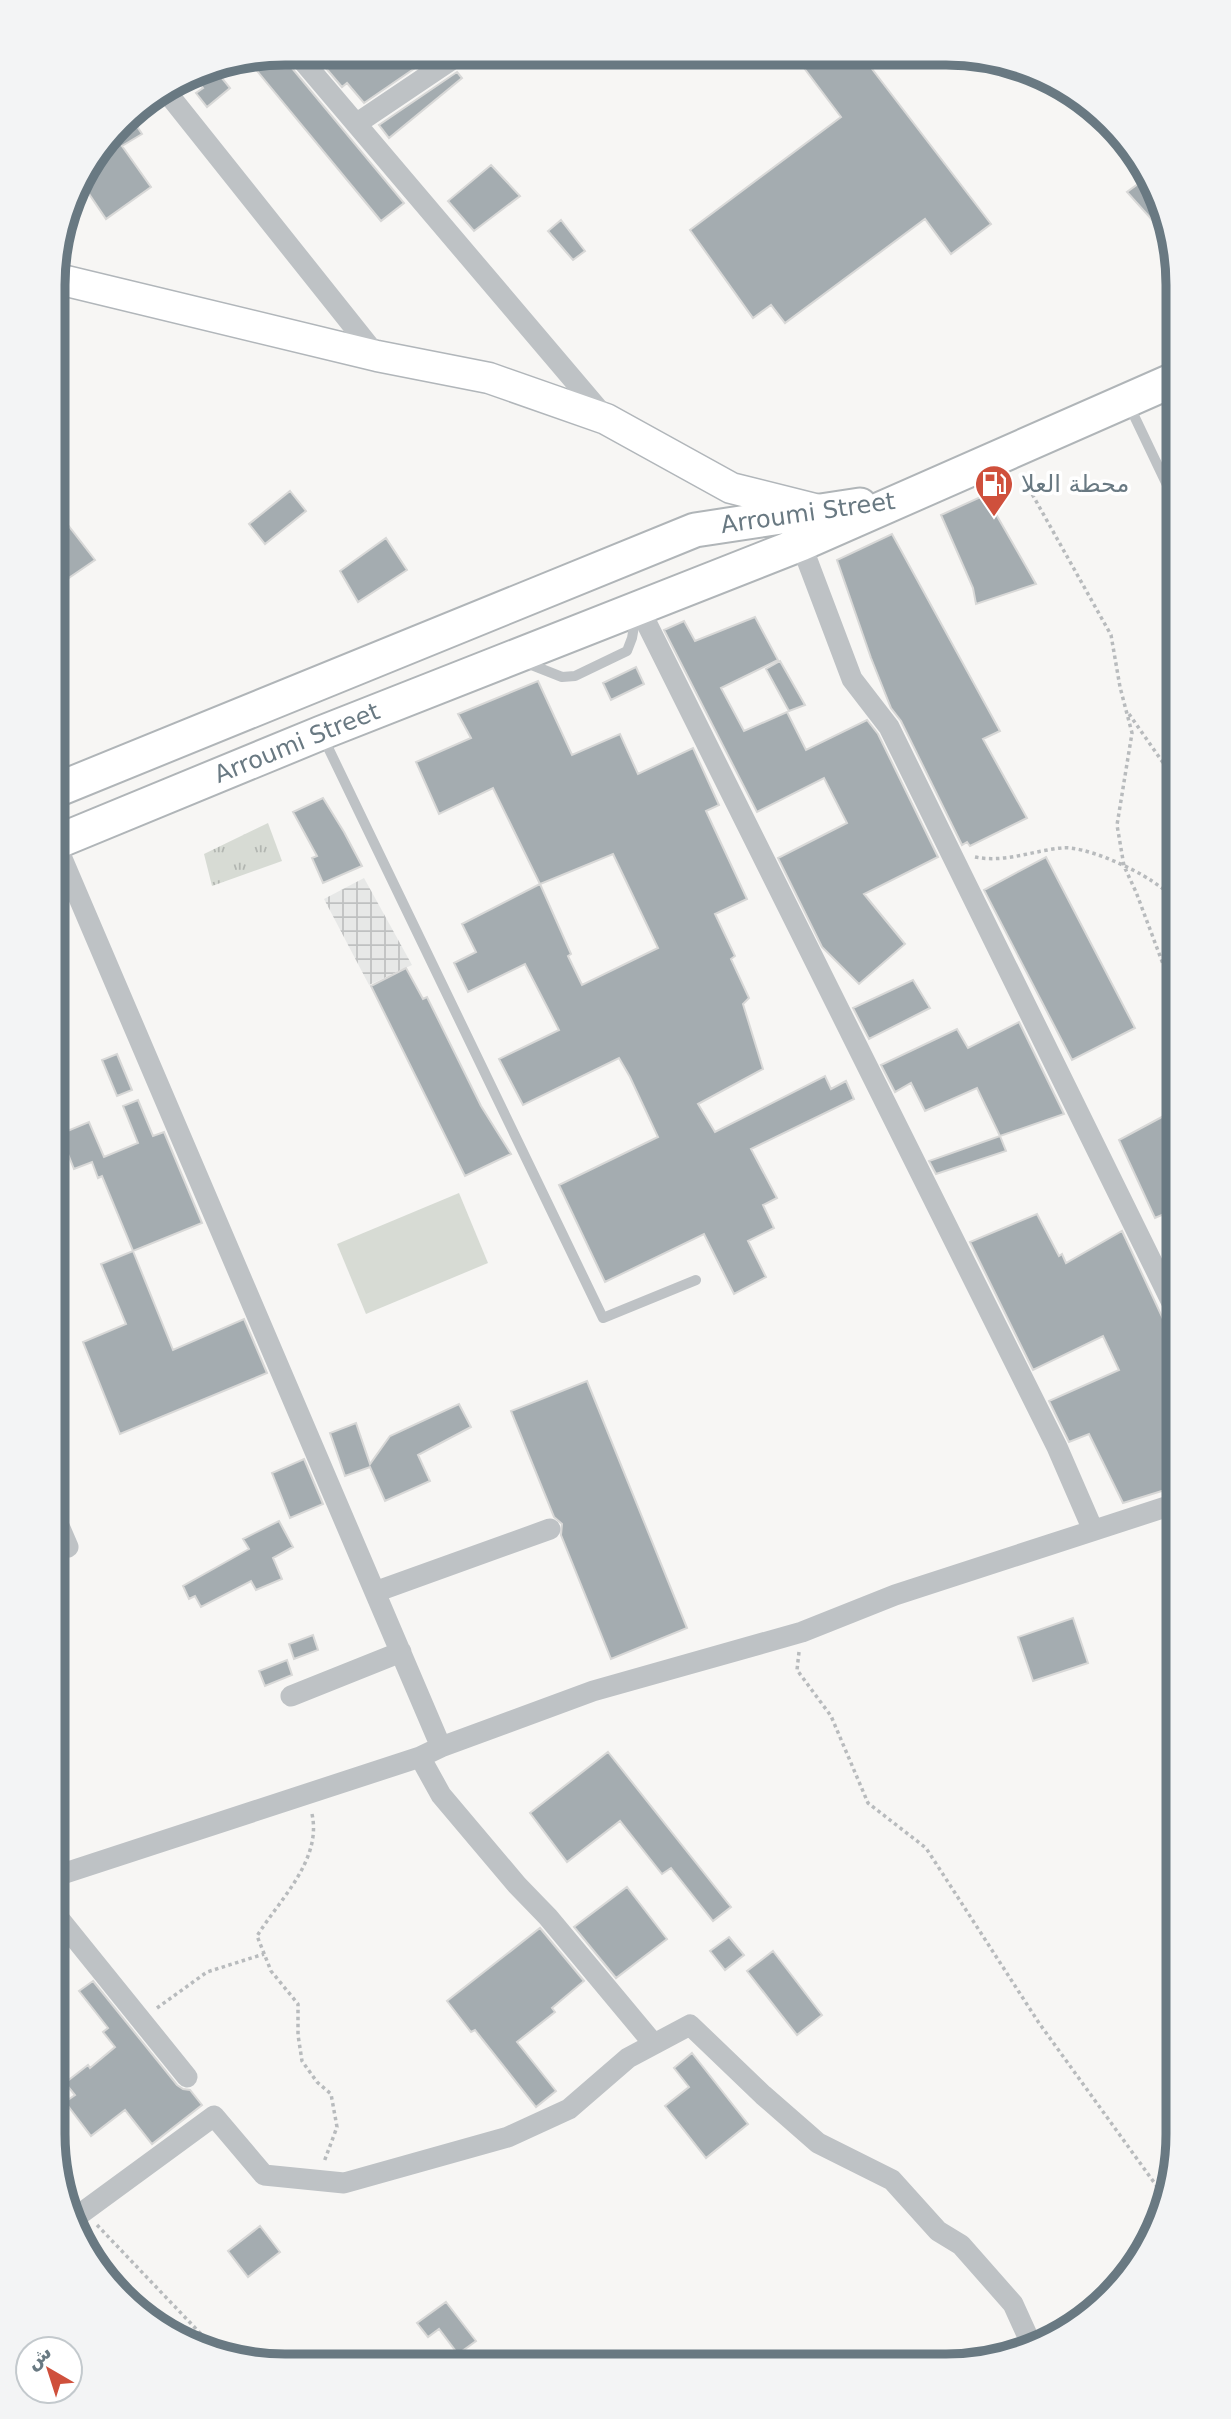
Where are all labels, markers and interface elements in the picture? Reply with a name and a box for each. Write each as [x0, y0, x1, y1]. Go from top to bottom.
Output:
fuel station icon: محطة العلا [973, 463, 1015, 518]
place label: محطة العلا [1021, 470, 1129, 498]
street label: Arroumi Street [719, 487, 897, 539]
street label: Arroumi Street [210, 697, 384, 789]
north arrow [14, 2335, 84, 2405]
text: ش [21, 2340, 56, 2374]

